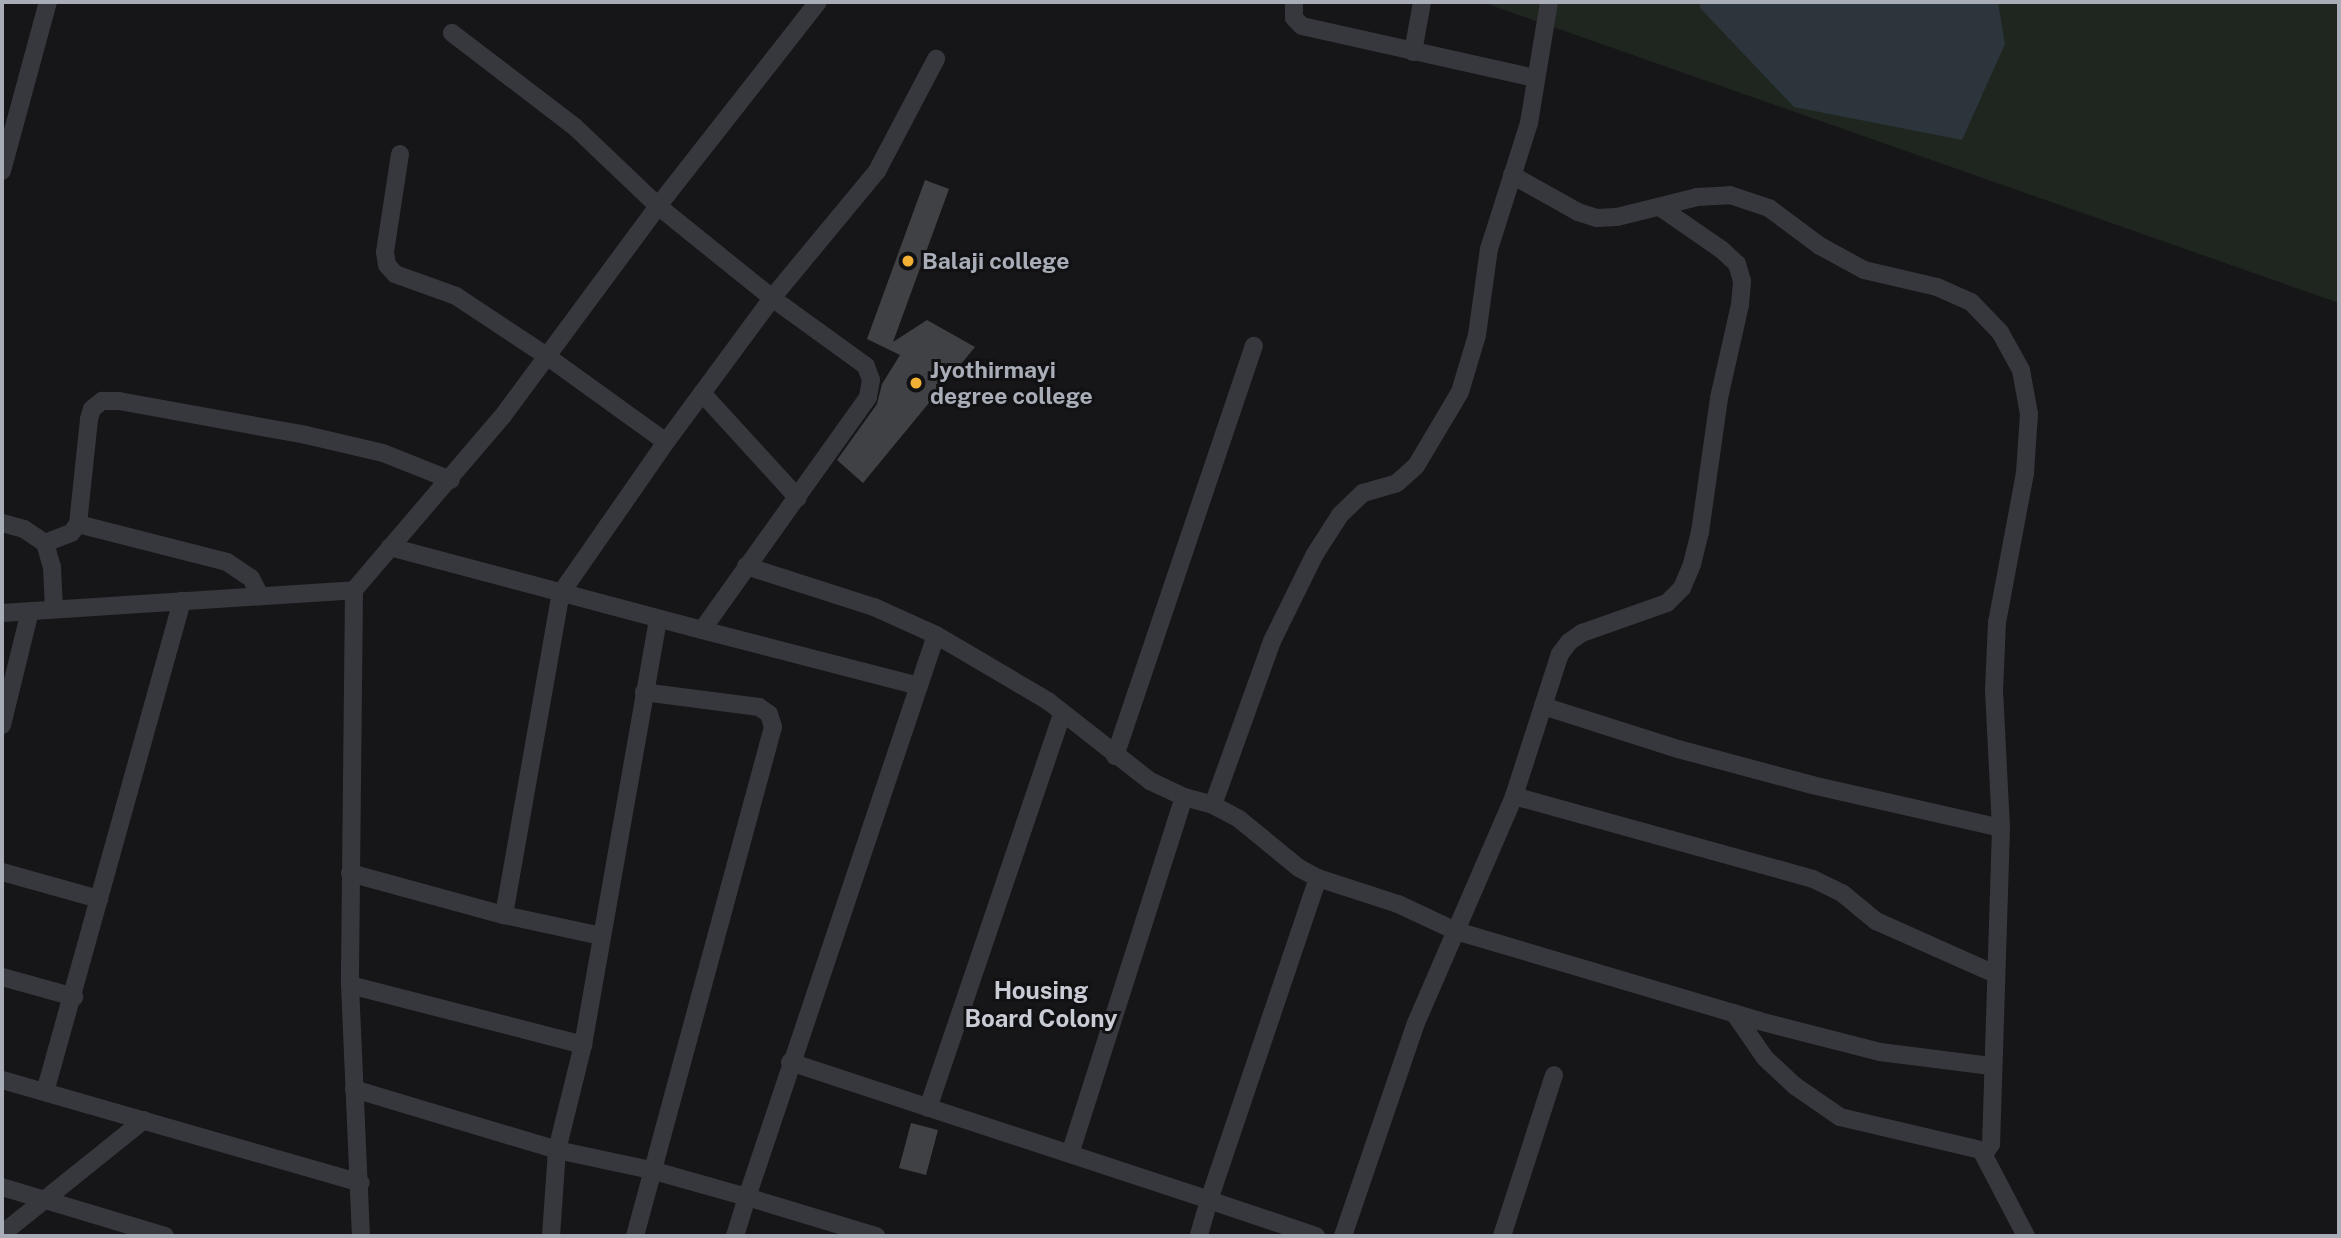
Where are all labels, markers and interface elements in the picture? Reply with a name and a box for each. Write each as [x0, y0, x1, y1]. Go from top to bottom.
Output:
place label: Balaji college [922, 247, 1070, 275]
marker: Balaji college [900, 253, 916, 269]
place label: Jyothirmayi degree college [930, 356, 1093, 410]
marker: Jyothirmayi degree college [908, 375, 924, 391]
district label: Housing Board Colony [964, 977, 1118, 1033]

